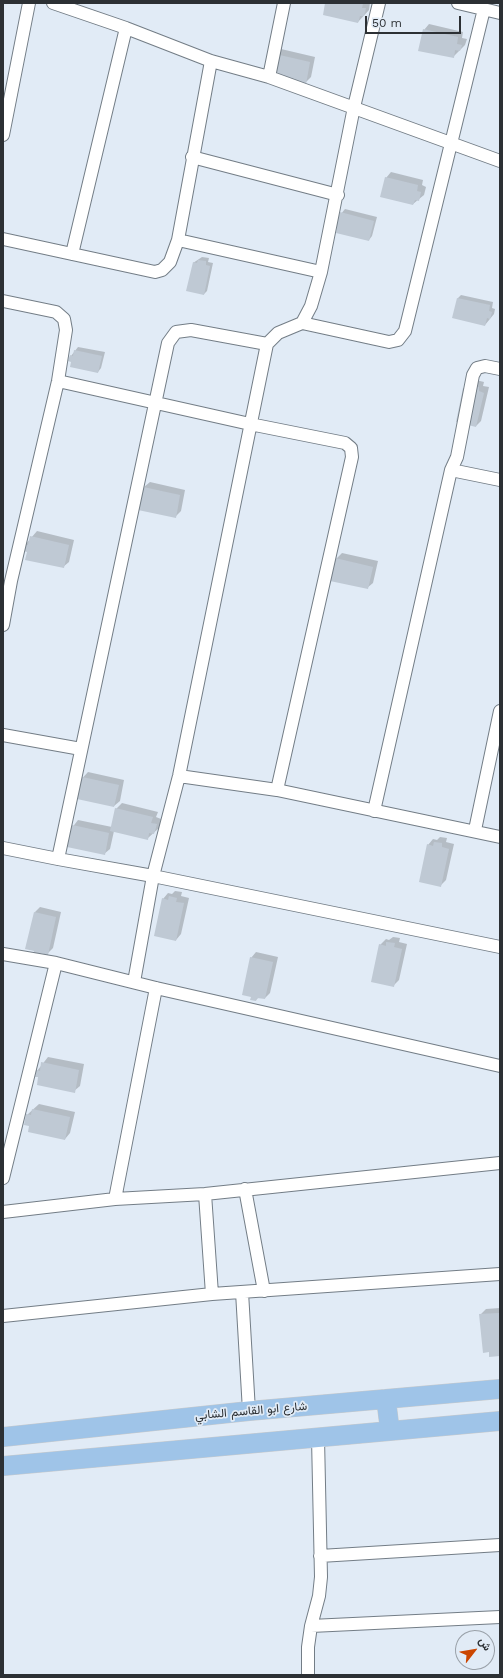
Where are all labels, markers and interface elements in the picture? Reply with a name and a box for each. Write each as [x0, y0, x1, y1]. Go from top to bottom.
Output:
scale bar [367, 8, 463, 34]
text: 50 m [372, 16, 402, 30]
street label: شارع ابو القاسم الشابي [194, 1399, 308, 1423]
north arrow [455, 1630, 495, 1670]
text: ش [476, 1635, 494, 1653]

